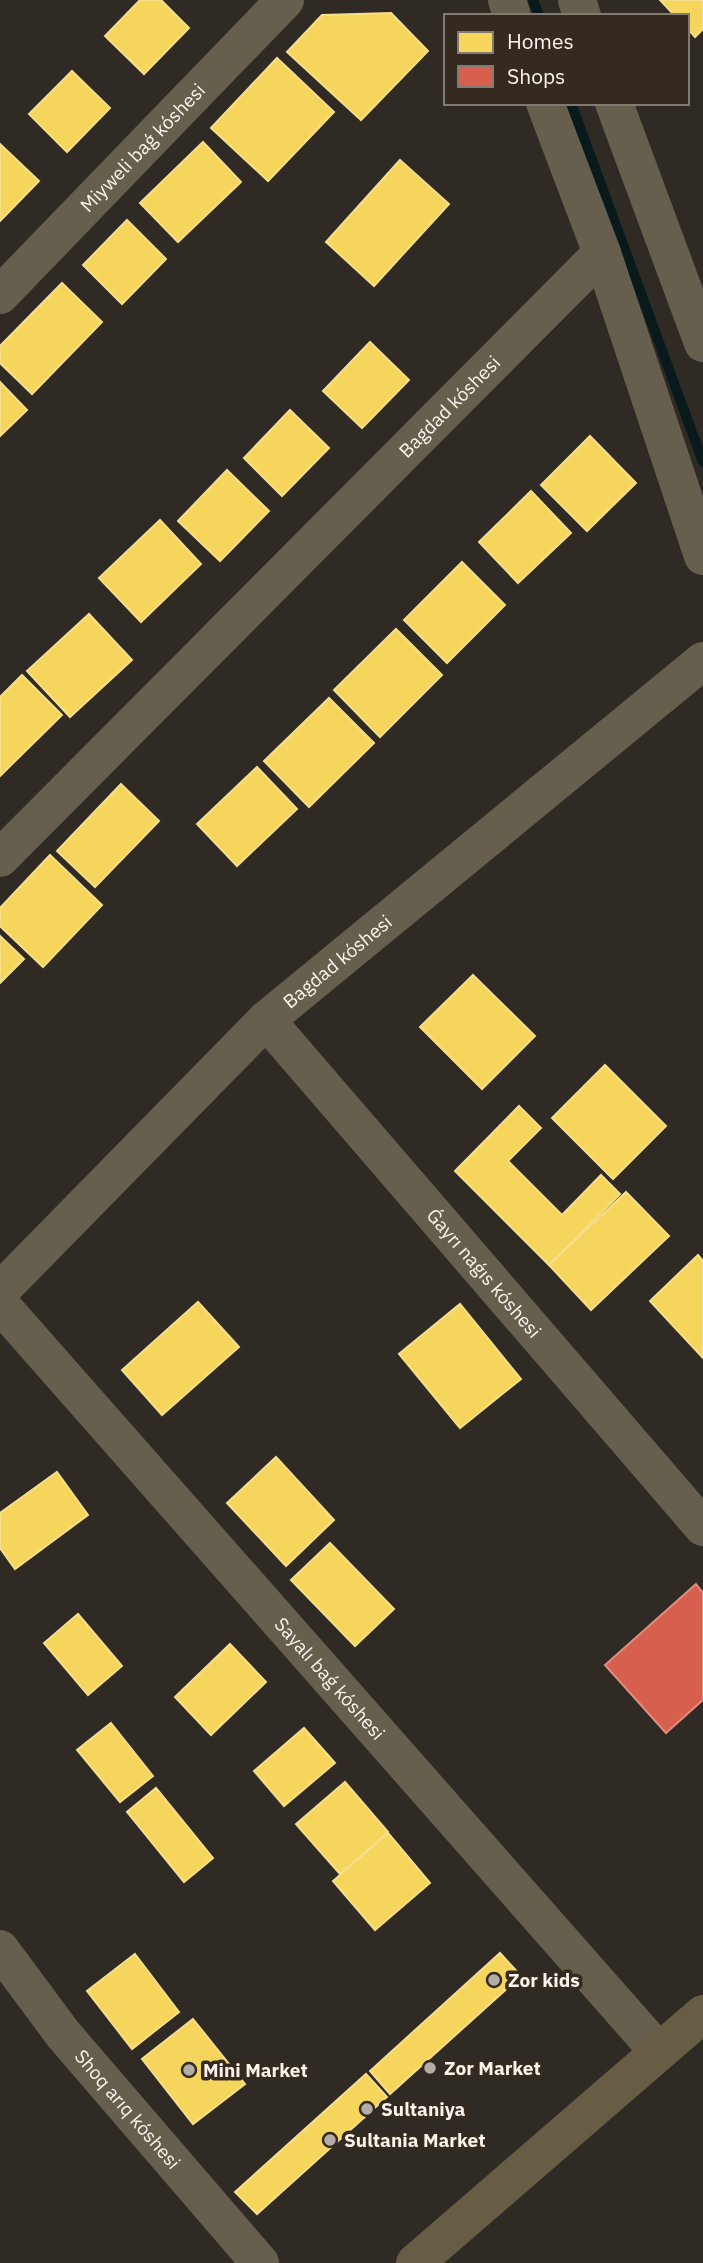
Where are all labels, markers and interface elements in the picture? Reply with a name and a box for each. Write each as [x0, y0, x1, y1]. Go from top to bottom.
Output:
legend [444, 14, 689, 105]
text: Homes [507, 27, 574, 55]
text: Shops [507, 62, 565, 90]
street label: Miyweli baǵ kóshesi [75, 78, 210, 217]
street label: Bagdad kóshesi [394, 350, 505, 462]
street label: Bagdad kóshesi [278, 910, 397, 1013]
street label: Ǵayrı naǵıs kóshesi [422, 1203, 547, 1343]
street label: Sayalı baǵ kóshesi [269, 1612, 390, 1745]
place label: Zor kids [508, 1968, 580, 1992]
marker: Zor kids [486, 1972, 502, 1988]
street label: Shoq arıq kóshesi [70, 2044, 186, 2174]
place label: Zor Market [444, 2056, 541, 2080]
place label: Mini Market [203, 2058, 308, 2082]
marker: Zor Market [422, 2060, 438, 2076]
marker: Mini Market [181, 2062, 197, 2078]
place label: Sultaniya [381, 2097, 466, 2121]
marker: Sultaniya [359, 2101, 375, 2117]
place label: Sultania Market [344, 2128, 485, 2152]
marker: Sultania Market [322, 2132, 338, 2148]

